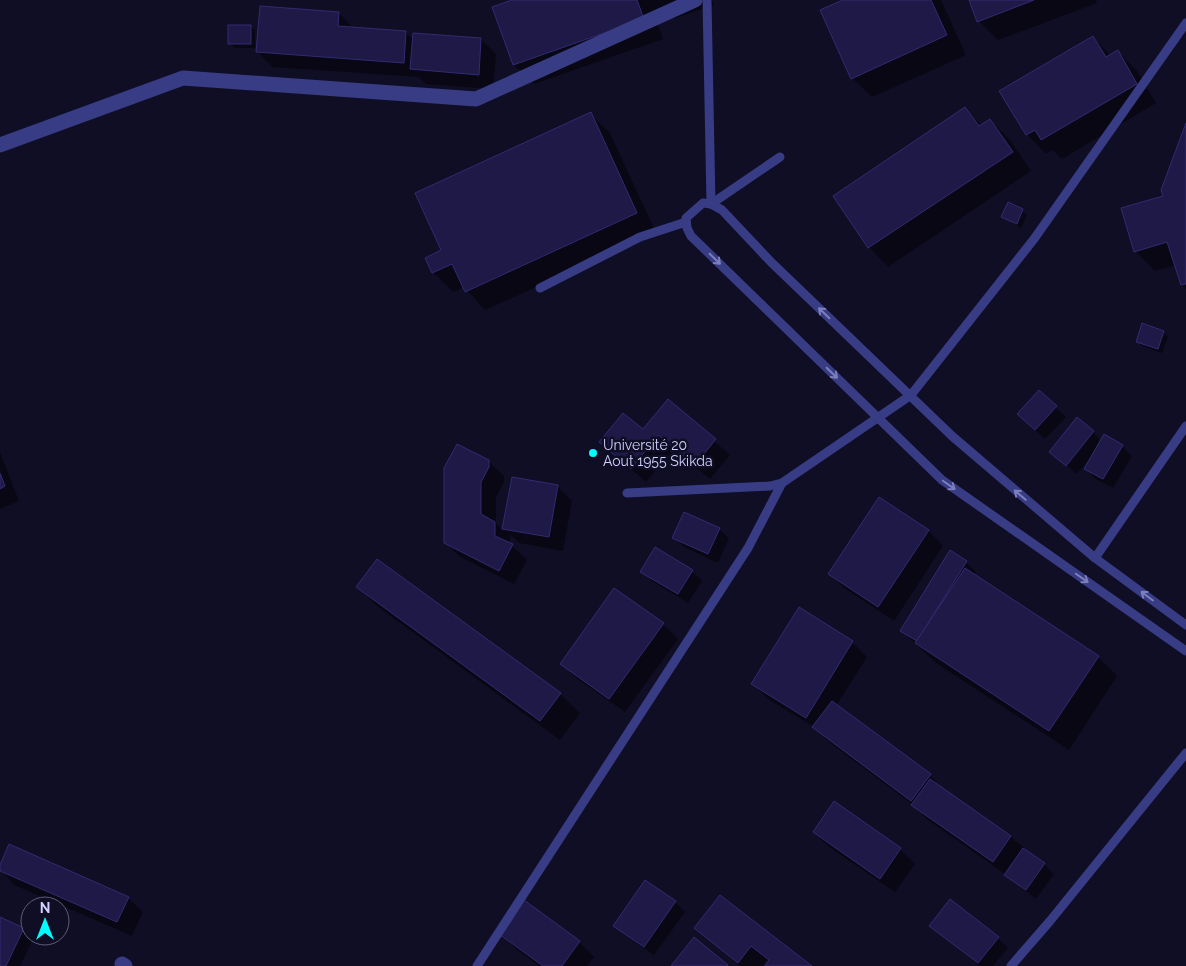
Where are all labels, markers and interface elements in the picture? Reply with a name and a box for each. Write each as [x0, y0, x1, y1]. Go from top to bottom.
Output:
one-way arrow [709, 253, 721, 266]
one-way arrow [818, 307, 831, 319]
one-way arrow [825, 367, 838, 379]
place label: Université 20 Aout 1955 Skikda [603, 437, 713, 469]
marker: Université 20 Aout 1955 Skikda [587, 447, 599, 459]
one-way arrow [942, 480, 956, 490]
one-way arrow [1014, 489, 1027, 500]
one-way arrow [1075, 573, 1089, 583]
one-way arrow [1141, 591, 1154, 602]
north arrow [20, 896, 70, 946]
text: N [40, 900, 50, 916]

